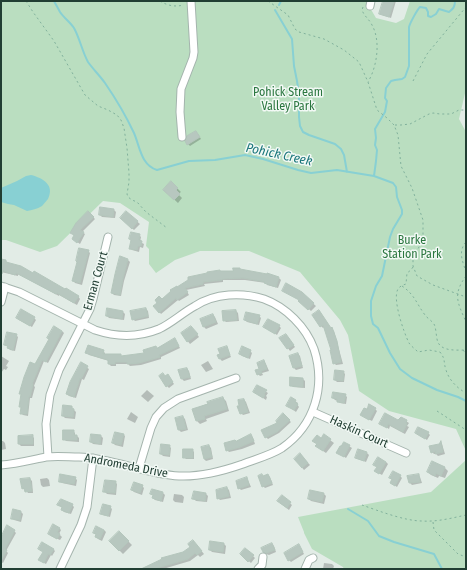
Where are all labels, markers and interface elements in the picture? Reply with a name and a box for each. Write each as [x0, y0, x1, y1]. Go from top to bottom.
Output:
park label: Pohick Stream Valley Park [253, 86, 323, 114]
water label: Pohick Creek [244, 140, 314, 170]
park label: Burke Station Park [382, 234, 442, 262]
street label: Erman Court [81, 250, 111, 312]
street label: Haskin Court [328, 413, 390, 451]
street label: Andromeda Drive [83, 451, 169, 481]

